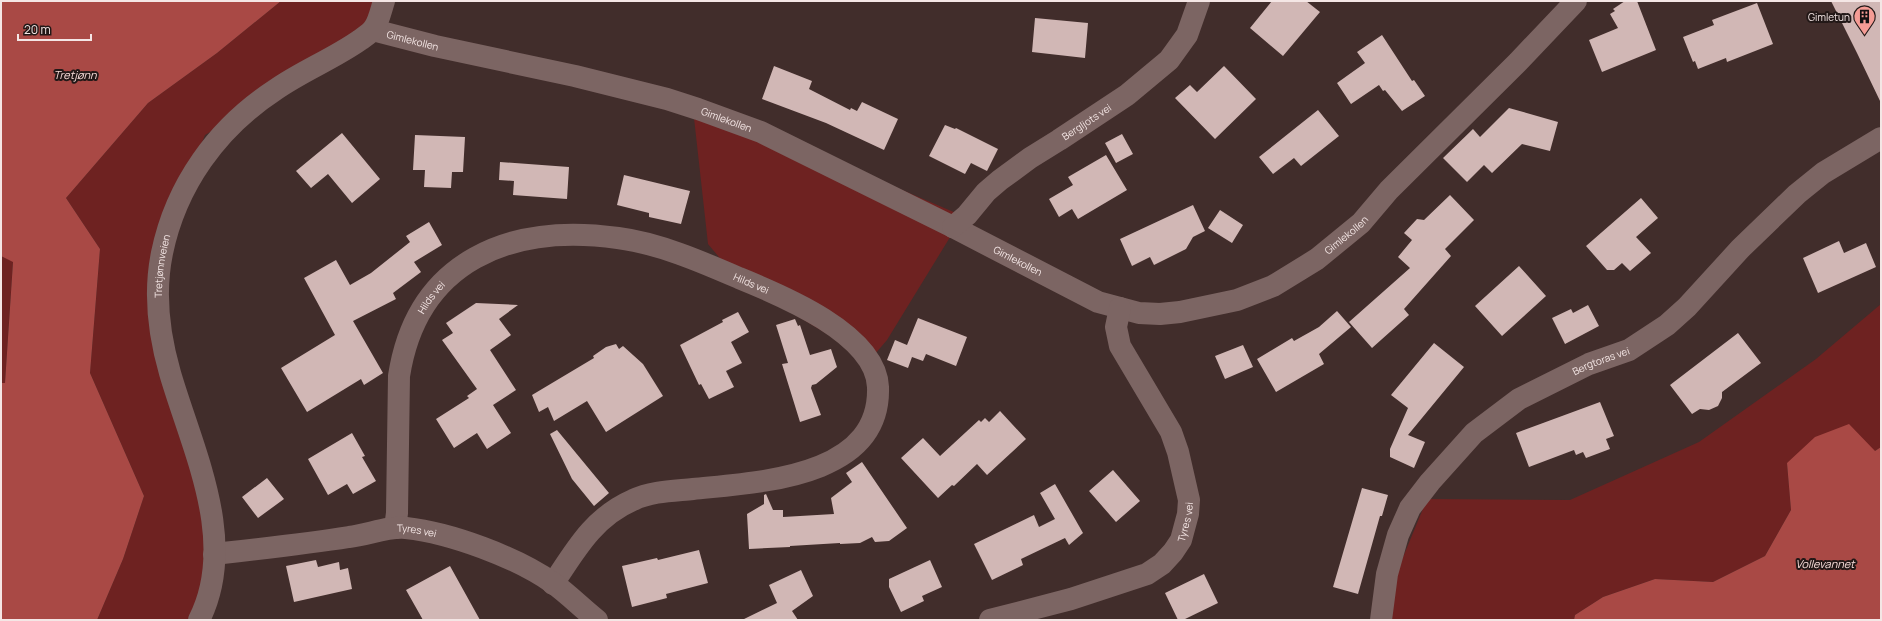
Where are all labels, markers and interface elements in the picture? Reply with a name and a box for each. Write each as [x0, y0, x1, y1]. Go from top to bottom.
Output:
building icon: Gimletun [1852, 4, 1878, 37]
place label: Gimletun [1808, 10, 1850, 24]
scale bar [18, 16, 91, 42]
text: 20 m [24, 21, 51, 38]
street label: Gimlekollen [385, 27, 440, 54]
water label: Tretjønn [53, 67, 97, 82]
street label: Bergljots vei [1059, 100, 1114, 143]
street label: Gimlekollen [699, 104, 754, 135]
street label: Gimlekollen [1321, 213, 1371, 257]
street label: Tretjønnveien [151, 233, 173, 298]
street label: Gimlekollen [991, 242, 1045, 279]
street label: Hilds vei [731, 269, 771, 297]
street label: Hilds vei [414, 278, 448, 316]
street label: Bergtoras vei [1570, 343, 1631, 378]
street label: Tyres vei [1174, 502, 1196, 543]
street label: Tyres vei [397, 521, 438, 540]
water label: Vollevannet [1795, 556, 1856, 571]

